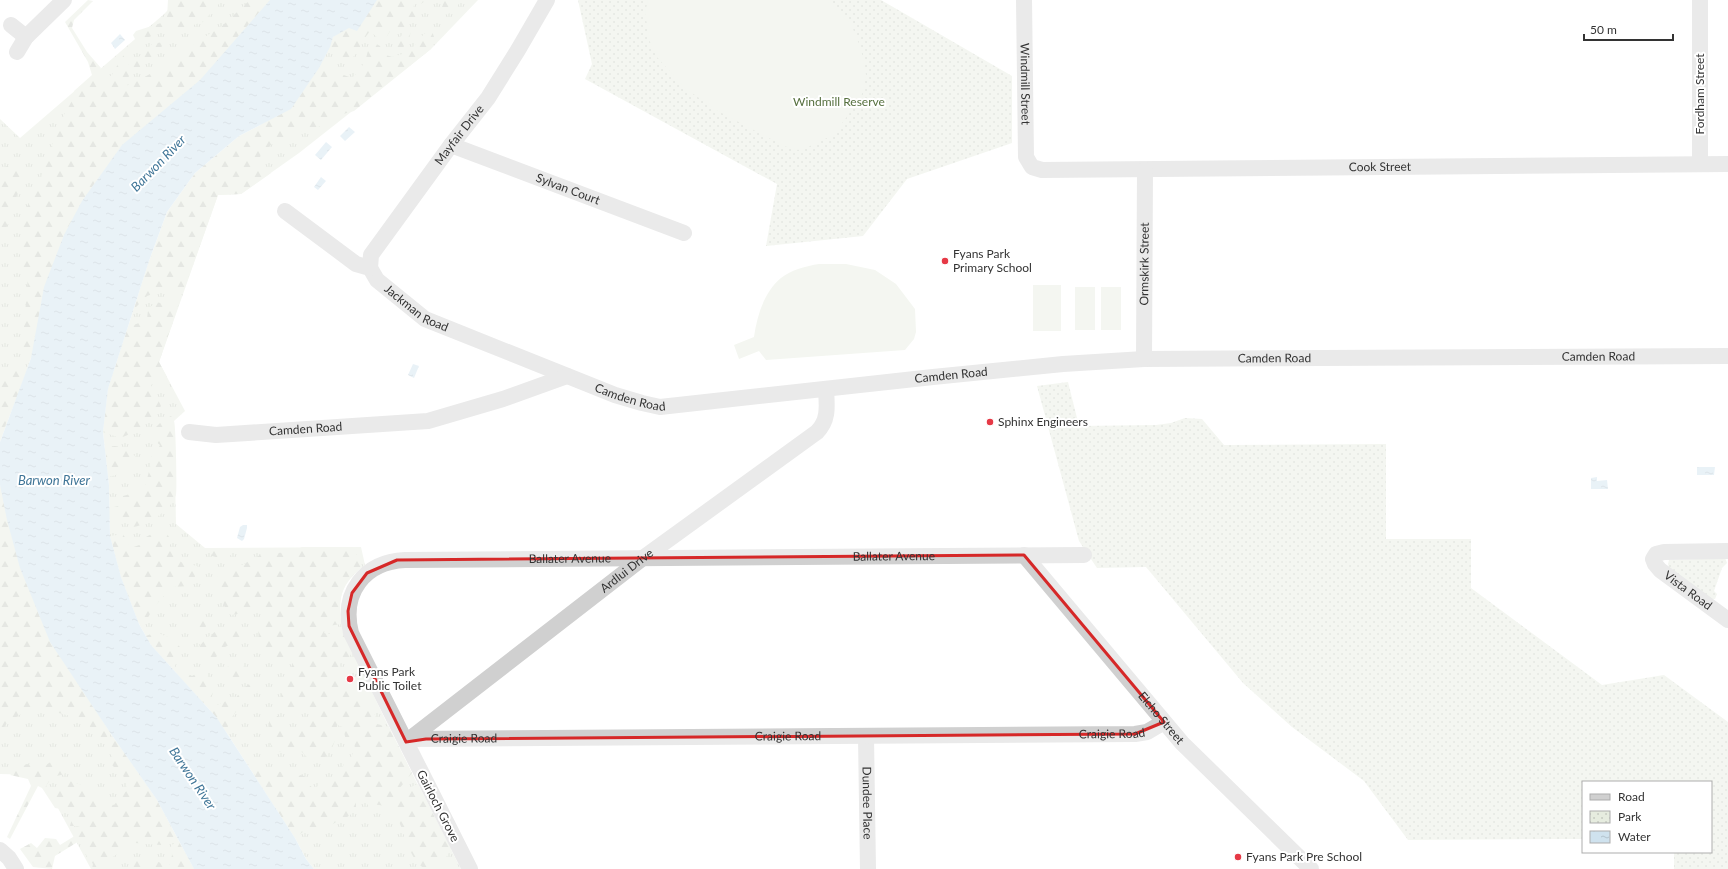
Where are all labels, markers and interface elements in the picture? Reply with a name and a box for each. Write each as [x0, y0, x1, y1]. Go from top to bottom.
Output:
scale bar [1584, 16, 1673, 42]
text: 50 m [1590, 22, 1617, 37]
street label: Windmill Street [1018, 43, 1034, 126]
street label: Fordham Street [1692, 53, 1707, 135]
park label: Windmill Reserve [793, 94, 885, 109]
street label: Mayfair Drive [431, 102, 487, 168]
water label: Barwon River [127, 131, 189, 194]
street label: Cook Street [1349, 159, 1412, 174]
street label: Sylvan Court [534, 170, 603, 208]
street label: Ormskirk Street [1136, 222, 1152, 306]
place label: Fyans Park Primary School [953, 246, 1032, 275]
marker: Fyans Park Primary School [940, 256, 950, 266]
street label: Jackman Road [381, 281, 451, 335]
street label: Camden Road [1562, 348, 1635, 364]
street label: Camden Road [1238, 350, 1311, 366]
street label: Camden Road [914, 364, 988, 386]
street label: Camden Road [593, 380, 666, 414]
place label: Sphinx Engineers [998, 414, 1088, 429]
marker: Sphinx Engineers [985, 417, 995, 427]
street label: Camden Road [268, 419, 343, 438]
water label: Barwon River [18, 472, 91, 488]
street label: Ardlui Drive [597, 545, 656, 596]
street label: Ballater Avenue [853, 548, 935, 564]
street label: Ballater Avenue [529, 550, 611, 566]
street label: Vista Road [1661, 567, 1715, 613]
place label: Fyans Park Public Toilet [358, 664, 422, 693]
marker: Fyans Park Public Toilet [345, 674, 355, 684]
street label: Elcho Street [1135, 689, 1188, 747]
street label: Craigie Road [1079, 724, 1146, 741]
street label: Craigie Road [755, 728, 821, 744]
street label: Craigie Road [431, 730, 497, 746]
water label: Barwon River [166, 744, 220, 813]
street label: Dundee Place [859, 766, 876, 840]
street label: Gairloch Grove [414, 767, 463, 844]
legend [1582, 781, 1712, 853]
text: Road [1618, 789, 1645, 804]
text: Park [1618, 809, 1642, 824]
text: Water [1618, 829, 1651, 844]
place label: Fyans Park Pre School [1246, 849, 1362, 864]
marker: Fyans Park Pre School [1233, 852, 1243, 862]

